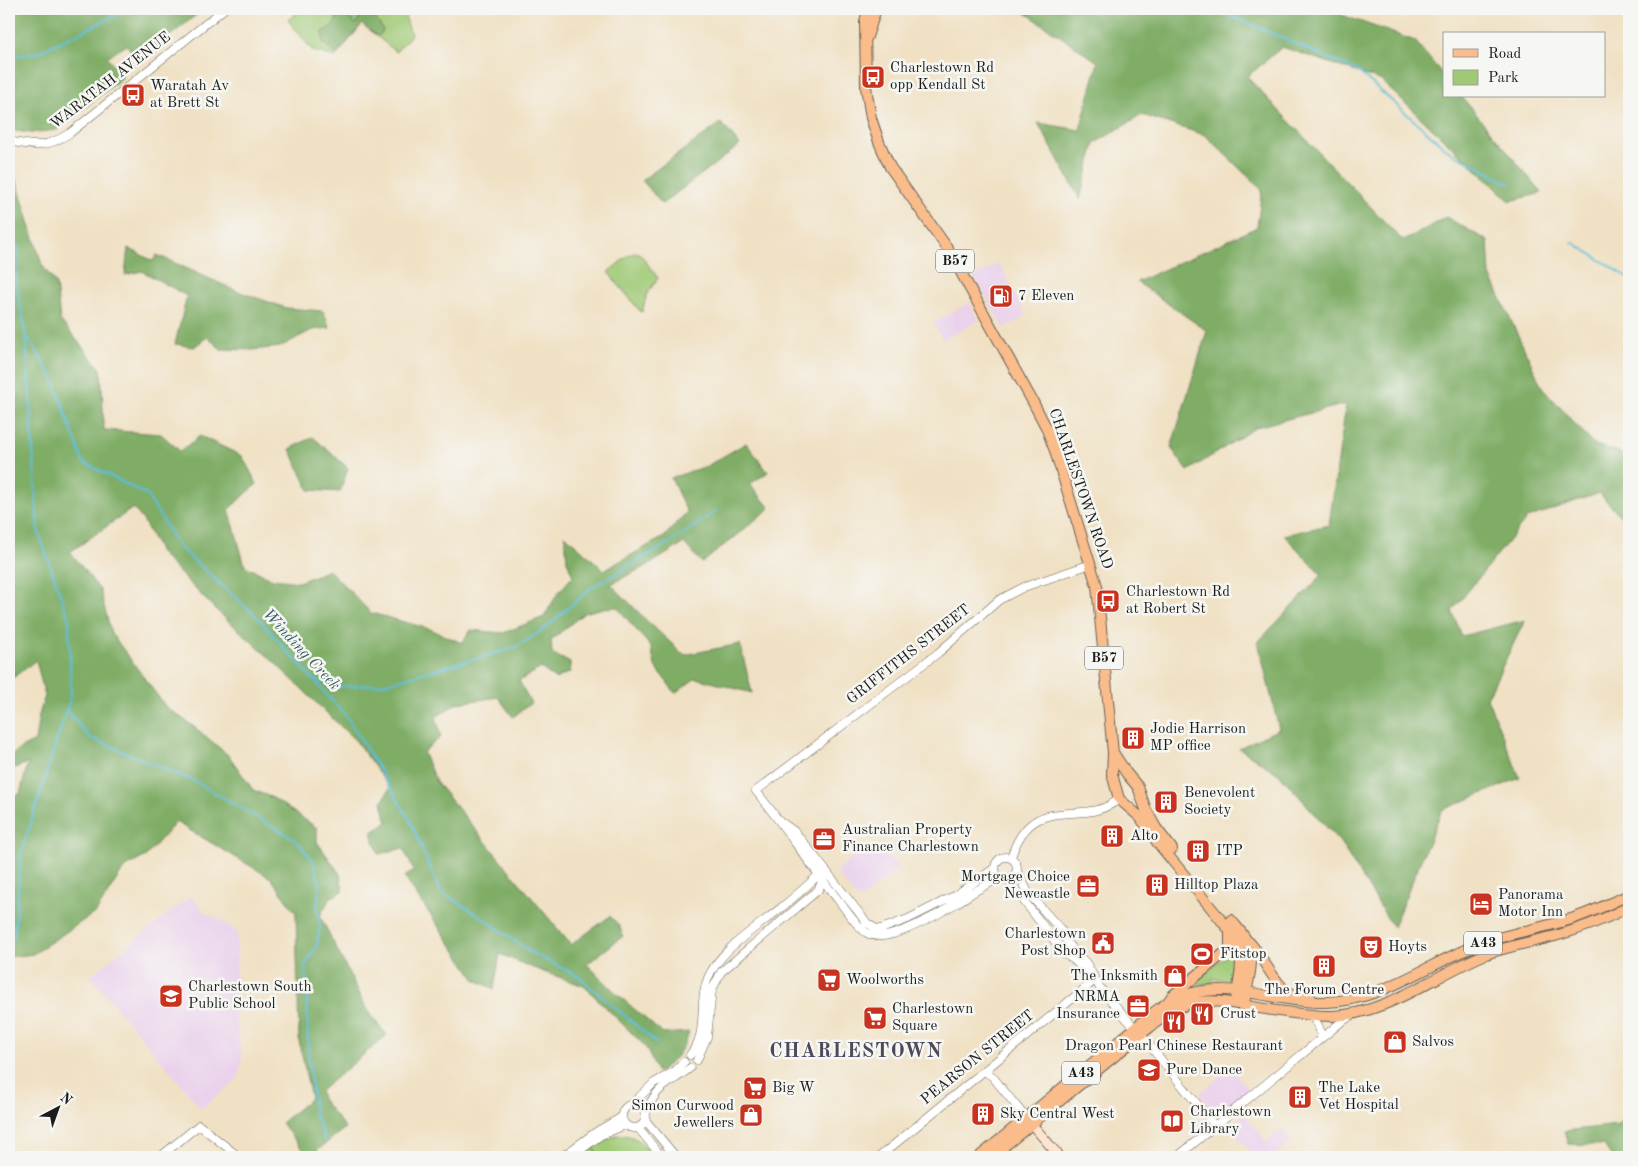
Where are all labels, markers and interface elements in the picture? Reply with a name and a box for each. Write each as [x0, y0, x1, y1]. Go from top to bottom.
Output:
street label: WARATAH AVENUE [48, 30, 174, 132]
legend [1443, 32, 1606, 98]
text: Road [1488, 47, 1522, 62]
place label: Charlestown Rd opp Kendall St [890, 61, 994, 93]
bus stop icon: Charlestown Rd opp Kendall St [860, 64, 886, 90]
text: Park [1488, 71, 1519, 86]
place label: Waratah Av at Brett St [150, 79, 229, 111]
bus stop icon: Waratah Av at Brett St [120, 82, 146, 108]
road number: B57 [936, 250, 974, 272]
fuel station icon: 7 Eleven [988, 283, 1014, 309]
place label: 7 Eleven [1018, 289, 1074, 304]
street label: CHARLESTOWN ROAD [1045, 407, 1115, 571]
place label: Charlestown Rd at Robert St [1126, 585, 1230, 617]
bus stop icon: Charlestown Rd at Robert St [1095, 588, 1121, 614]
street label: GRIFFITHS STREET [845, 602, 973, 708]
water label: Winding Creek [259, 606, 343, 694]
road number: B57 [1085, 646, 1123, 670]
place label: Jodie Harrison MP office [1150, 722, 1246, 754]
building icon: Jodie Harrison MP office [1120, 725, 1146, 751]
place label: Benevolent Society [1184, 786, 1255, 818]
building icon: Benevolent Society [1153, 789, 1179, 815]
place label: Australian Property Finance Charlestown [842, 823, 979, 855]
building icon: Alto [1099, 823, 1125, 849]
office icon: Australian Property Finance Charlestown [811, 826, 837, 852]
place label: Alto [1130, 829, 1158, 844]
building icon: ITP [1185, 838, 1211, 864]
place label: ITP [1216, 844, 1243, 859]
place label: Mortgage Choice Newcastle [961, 870, 1070, 902]
building icon: Hilltop Plaza [1144, 872, 1170, 898]
office icon: Mortgage Choice Newcastle [1075, 873, 1101, 899]
place label: Hilltop Plaza [1174, 878, 1259, 893]
place label: Panorama Motor Inn [1498, 888, 1564, 920]
hotel icon: Panorama Motor Inn [1468, 891, 1494, 917]
place label: Charlestown Post Shop [1005, 927, 1086, 959]
public building icon: Charlestown Post Shop [1090, 930, 1116, 956]
road number: A43 [1464, 931, 1502, 954]
theatre icon: Hoyts [1358, 934, 1384, 960]
place label: Hoyts [1388, 940, 1427, 955]
sports icon: Fitstop [1189, 941, 1215, 967]
place label: Fitstop [1220, 947, 1267, 962]
building icon: The Forum Centre [1311, 953, 1337, 979]
shop icon: The Inksmith [1162, 963, 1188, 989]
supermarket icon: Woolworths [816, 967, 842, 993]
place label: The Inksmith [1070, 969, 1158, 984]
place label: Woolworths [846, 973, 924, 988]
place label: Charlestown South Public School [188, 980, 312, 1012]
school or university icon: Charlestown South Public School [158, 983, 184, 1009]
place label: The Forum Centre [1264, 983, 1384, 998]
place label: NRMA Insurance [1056, 990, 1121, 1022]
office icon: NRMA Insurance [1125, 993, 1151, 1019]
restaurant icon: Crust [1189, 1001, 1215, 1027]
place label: Charlestown Square [892, 1002, 973, 1034]
supermarket icon: Charlestown Square [862, 1005, 888, 1031]
place label: Crust [1220, 1007, 1256, 1022]
street label: PEARSON STREET [919, 1008, 1037, 1108]
restaurant icon: Dragon Pearl Chinese Restaurant [1161, 1009, 1187, 1035]
shop icon: Salvos [1382, 1029, 1408, 1055]
place label: Salvos [1412, 1035, 1454, 1050]
place label: Dragon Pearl Chinese Restaurant [1065, 1039, 1283, 1054]
district label: CHARLESTOWN [769, 1042, 943, 1062]
school or university icon: Pure Dance [1136, 1057, 1162, 1083]
road number: A43 [1062, 1062, 1100, 1084]
place label: Pure Dance [1166, 1063, 1242, 1078]
supermarket icon: Big W [742, 1075, 768, 1101]
place label: Big W [772, 1081, 815, 1096]
place label: The Lake Vet Hospital [1318, 1081, 1399, 1113]
north arrow [32, 1084, 82, 1134]
building icon: The Lake Vet Hospital [1287, 1084, 1313, 1110]
text: N [57, 1090, 75, 1108]
place label: Simon Curwood Jewellers [631, 1099, 734, 1131]
building icon: Sky Central West [970, 1101, 996, 1127]
shop icon: Simon Curwood Jewellers [738, 1102, 764, 1128]
place label: Charlestown Library [1190, 1105, 1271, 1137]
place label: Sky Central West [1000, 1107, 1115, 1122]
library icon: Charlestown Library [1159, 1108, 1185, 1134]

